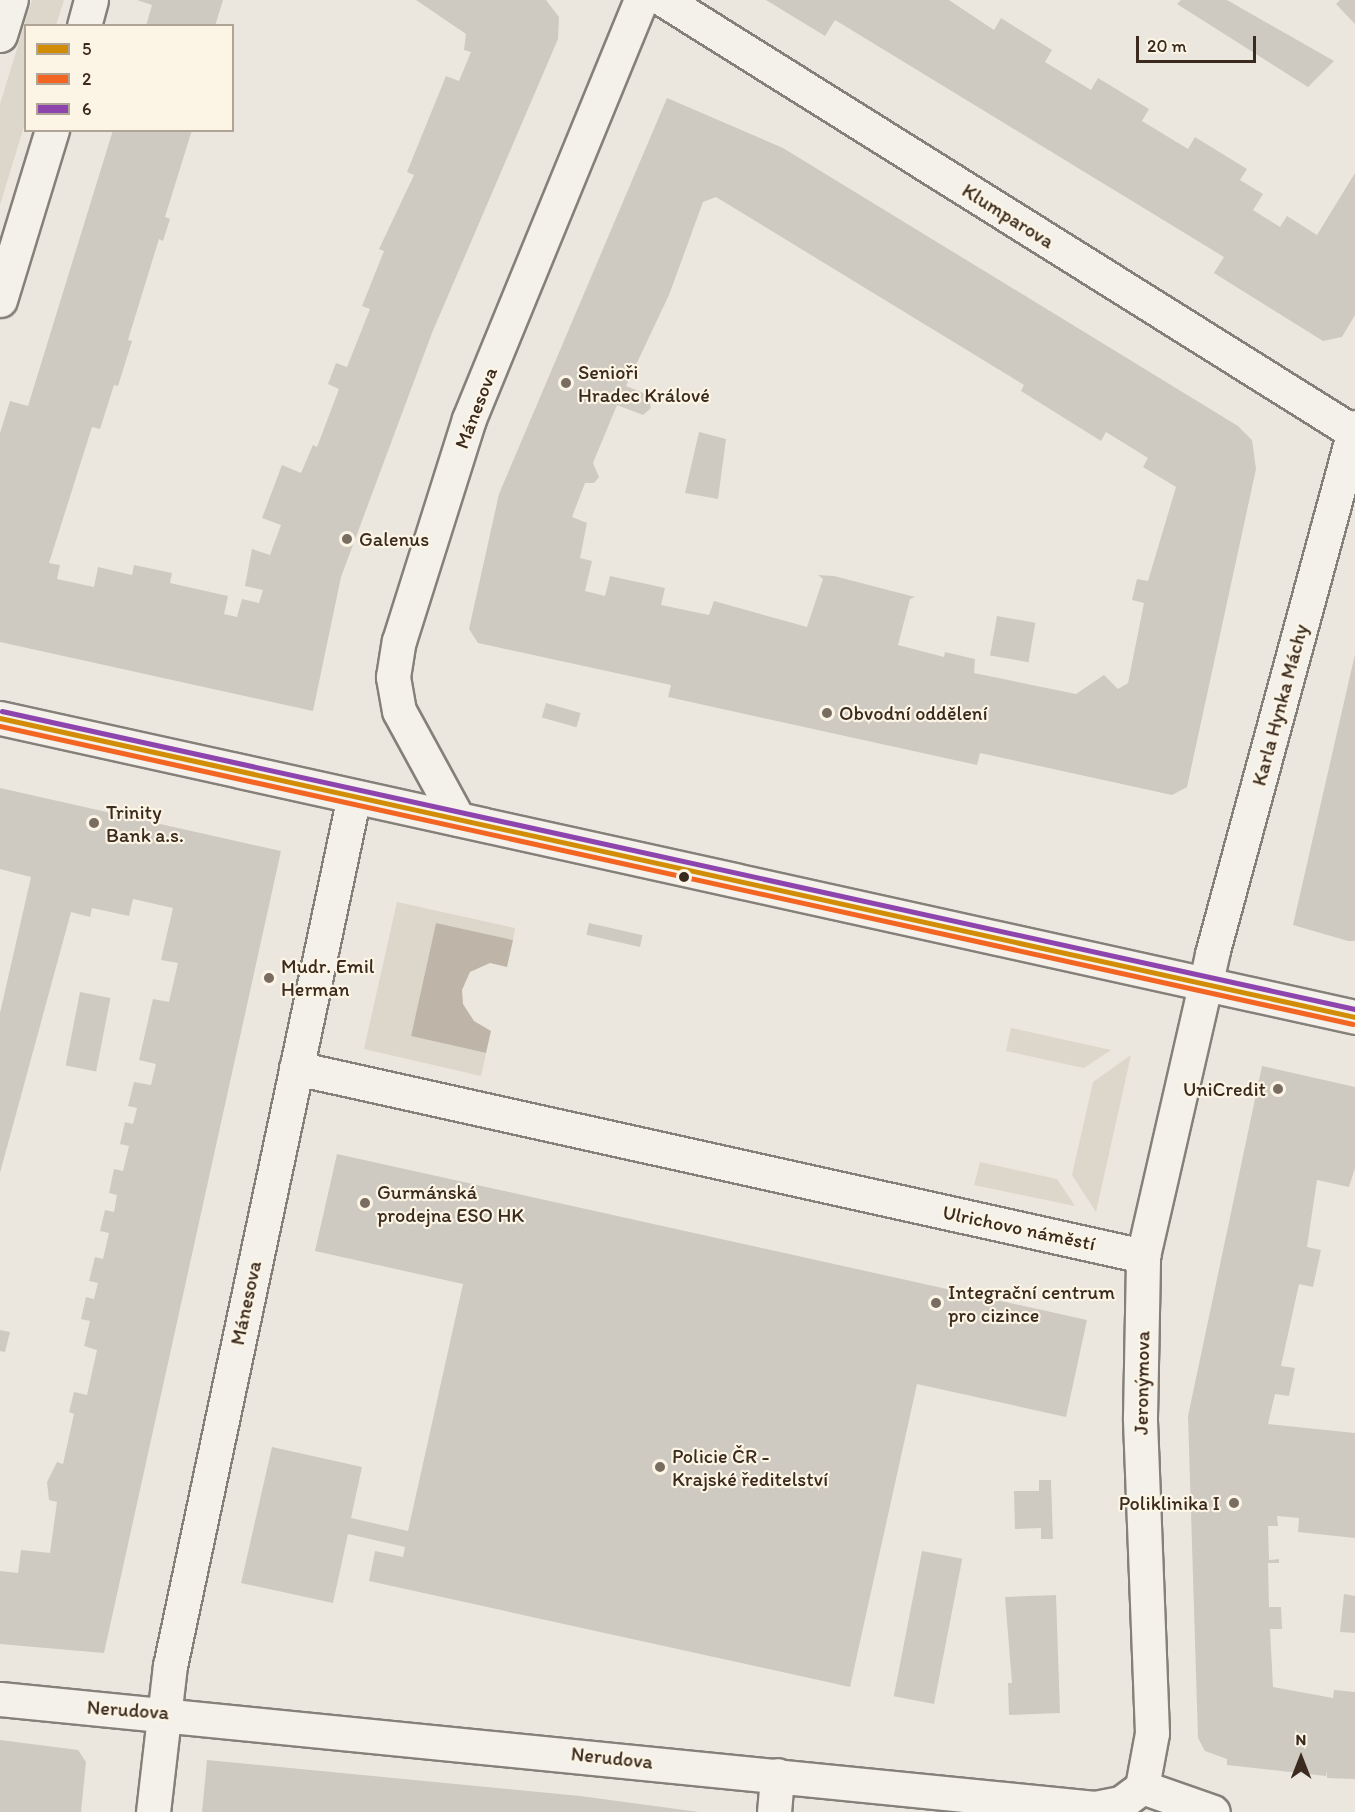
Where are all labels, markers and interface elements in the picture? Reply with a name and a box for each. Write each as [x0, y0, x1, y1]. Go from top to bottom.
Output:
legend [24, 24, 234, 132]
scale bar [1139, 24, 1259, 62]
text: 20 m [1147, 35, 1187, 57]
text: 5 [82, 38, 91, 60]
text: 2 [82, 68, 91, 90]
text: 6 [82, 98, 92, 120]
street label: Klumparova [958, 178, 1058, 254]
place label: Senioři Hradec Králové [578, 360, 710, 407]
street label: Mánesova [449, 364, 503, 452]
marker: Senioři Hradec Králové [559, 376, 573, 390]
place label: Galenus [359, 527, 429, 551]
marker: Galenus [340, 532, 354, 546]
street label: Karla Hynka Máchy [1247, 622, 1313, 788]
place label: Obvodní oddělení [839, 701, 988, 725]
marker: Obvodní oddělení [820, 706, 834, 720]
place label: Trinity Bank a.s. [106, 800, 184, 847]
marker: Trinity Bank a.s. [87, 816, 101, 830]
unlabelled marker [678, 871, 690, 883]
place label: Mudr. Emil Herman [281, 954, 374, 1001]
marker: Mudr. Emil Herman [262, 971, 276, 985]
place label: UniCredit [1183, 1077, 1266, 1101]
marker: UniCredit [1271, 1082, 1285, 1096]
place label: Gurmánská prodejna ESO HK [377, 1180, 524, 1227]
marker: Gurmánská prodejna ESO HK [358, 1196, 372, 1210]
street label: Ulrichovo náměstí [941, 1200, 1097, 1256]
street label: Mánesova [225, 1259, 267, 1347]
place label: Integrační centrum pro cizince [948, 1280, 1114, 1327]
marker: Integrační centrum pro cizince [929, 1296, 943, 1310]
street label: Jeronýmova [1129, 1331, 1155, 1435]
place label: Policie ČR - Krajské ředitelství [672, 1444, 828, 1491]
marker: Policie ČR - Krajské ředitelství [653, 1460, 667, 1474]
place label: Poliklinika I [1119, 1491, 1220, 1515]
marker: Poliklinika I [1225, 1494, 1243, 1512]
street label: Nerudova [86, 1695, 170, 1725]
north arrow [1271, 1728, 1331, 1788]
text: N [1296, 1730, 1306, 1749]
street label: Nerudova [570, 1742, 654, 1774]

